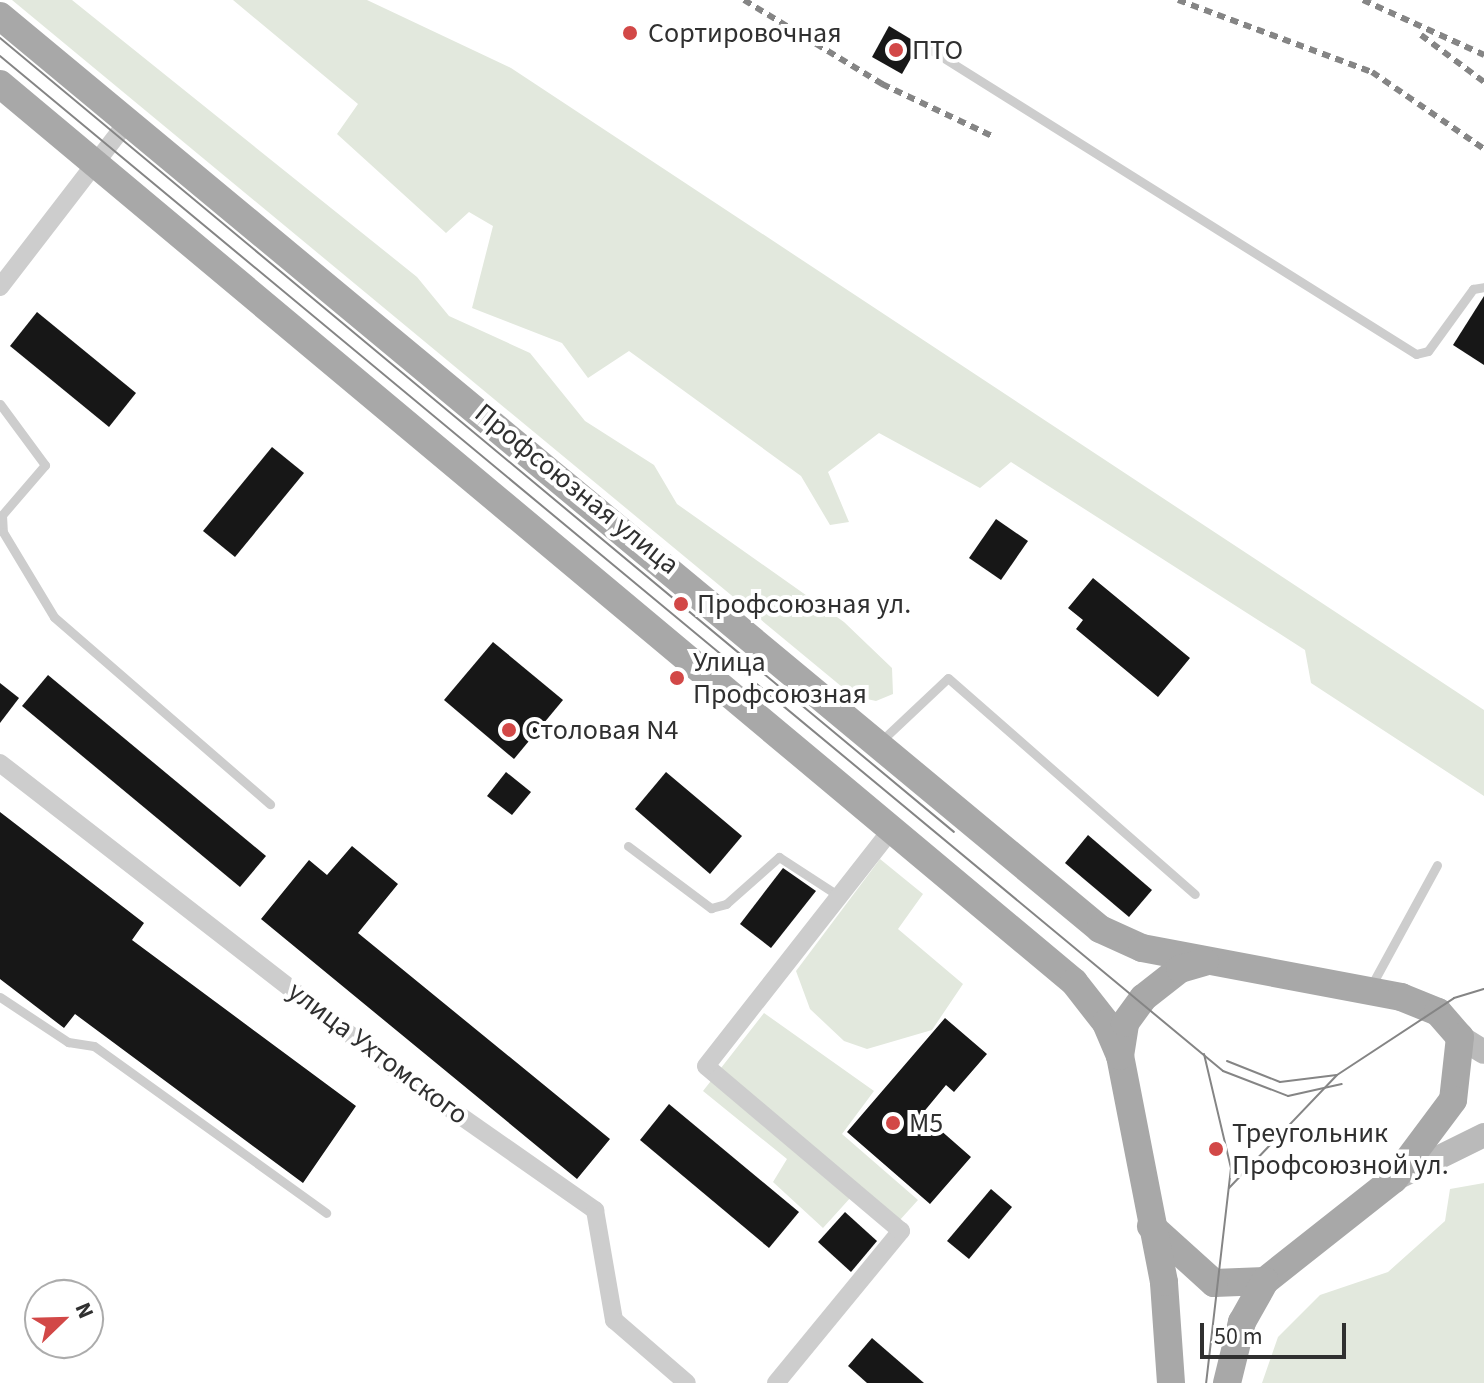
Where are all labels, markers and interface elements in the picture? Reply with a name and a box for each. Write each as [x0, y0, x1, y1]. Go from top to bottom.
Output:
place label: Сортировочная [648, 16, 842, 50]
marker: Сортировочная [619, 22, 641, 44]
place label: ПТО [912, 33, 963, 67]
marker: ПТО [887, 41, 905, 59]
street label: Профсоюзная улица [468, 396, 686, 582]
place label: Профсоюзная ул. [697, 587, 911, 621]
marker: Профсоюзная ул. [672, 595, 690, 613]
place label: Улица Профсоюзная [693, 645, 867, 711]
marker: Улица Профсоюзная [668, 669, 686, 687]
place label: Столовая N4 [525, 713, 678, 747]
marker: Столовая N4 [500, 721, 518, 739]
street label: улица Ухтомского [281, 974, 475, 1132]
place label: М5 [909, 1106, 943, 1140]
marker: М5 [884, 1114, 902, 1132]
place label: Треугольник Профсоюзной ул. [1232, 1116, 1449, 1182]
marker: Треугольник Профсоюзной ул. [1207, 1140, 1225, 1158]
north arrow [24, 1279, 104, 1359]
text: N [67, 1297, 102, 1323]
scale bar [1204, 1307, 1350, 1357]
text: 50 m [1214, 1319, 1263, 1354]

